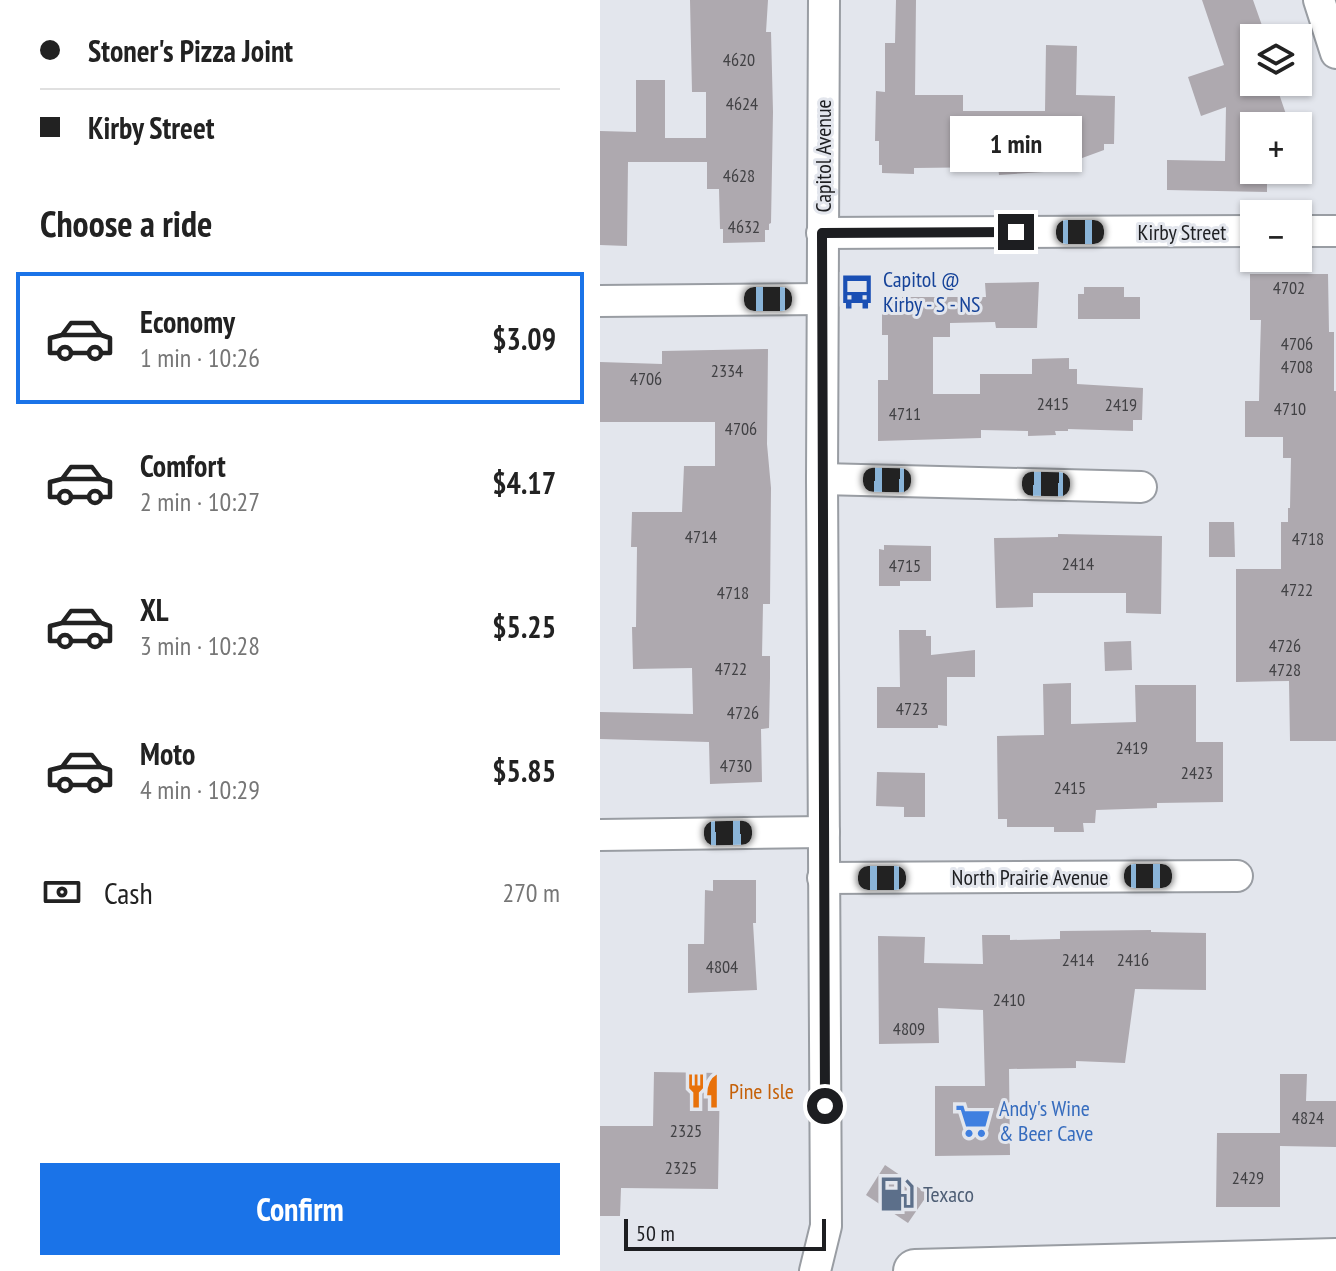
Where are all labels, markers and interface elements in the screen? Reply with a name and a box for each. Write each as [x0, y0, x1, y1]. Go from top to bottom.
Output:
map controls [1240, 24, 1312, 272]
button: layers [1240, 24, 1312, 96]
text: Stoner's Pizza Joint [88, 31, 293, 70]
house number: 4620 [723, 48, 755, 71]
house number: 4624 [726, 92, 758, 115]
street label: Capitol Avenue [809, 99, 837, 213]
text: Kirby Street [88, 108, 214, 147]
button: + [1240, 112, 1312, 184]
callout: 1 min [950, 116, 1082, 172]
text: 1 min [990, 127, 1042, 160]
house number: 4628 [723, 164, 755, 187]
text: Choose a ride [40, 200, 212, 247]
button: − [1240, 200, 1312, 272]
route end [998, 214, 1034, 250]
house number: 4632 [728, 215, 760, 238]
street label: Kirby Street [1138, 218, 1226, 246]
car [1056, 220, 1104, 244]
place label: Capitol @ Kirby - S - NS [883, 265, 980, 318]
bus stop icon: Capitol @ Kirby - S - NS [838, 273, 876, 311]
house number: 4702 [1273, 276, 1305, 299]
car [744, 287, 792, 311]
icon: car [44, 302, 116, 374]
text: Economy [140, 302, 235, 341]
text: $3.09 [492, 319, 556, 358]
house number: 4706 [1281, 332, 1313, 355]
text: 1 min · 10:26 [140, 341, 260, 374]
house number: 4708 [1281, 355, 1313, 378]
house number: 2334 [711, 359, 743, 382]
house number: 4706 [630, 367, 662, 390]
house number: 2415 [1037, 392, 1069, 415]
house number: 2419 [1105, 393, 1137, 416]
house number: 4710 [1274, 397, 1306, 420]
house number: 4711 [889, 402, 921, 425]
house number: 4706 [725, 417, 757, 440]
icon: car [44, 446, 116, 518]
text: Comfort [140, 446, 226, 485]
text: $4.17 [492, 463, 556, 502]
car [863, 468, 911, 492]
car [1022, 472, 1070, 496]
text: 2 min · 10:27 [140, 485, 260, 518]
house number: 4714 [685, 525, 717, 548]
house number: 4718 [1292, 527, 1324, 550]
house number: 2414 [1062, 552, 1094, 575]
house number: 4715 [889, 554, 921, 577]
house number: 4722 [1281, 578, 1313, 601]
house number: 4718 [717, 581, 749, 604]
icon: car [44, 590, 116, 662]
text: XL [140, 590, 169, 629]
text: $5.25 [492, 607, 556, 646]
text: 3 min · 10:28 [140, 629, 260, 662]
house number: 4726 [1269, 634, 1301, 657]
house number: 4722 [715, 657, 747, 680]
house number: 4728 [1269, 658, 1301, 681]
house number: 4723 [896, 697, 928, 720]
house number: 4726 [727, 701, 759, 724]
icon: car [44, 734, 116, 806]
text: Moto [140, 734, 195, 773]
house number: 2419 [1116, 736, 1148, 759]
text: $5.85 [492, 751, 556, 790]
house number: 4730 [720, 754, 752, 777]
house number: 2423 [1181, 761, 1213, 784]
text: 4 min · 10:29 [140, 773, 260, 806]
house number: 2415 [1054, 776, 1086, 799]
car [704, 821, 752, 845]
street label: North Prairie Avenue [952, 863, 1108, 891]
car [1124, 864, 1172, 888]
car [858, 866, 906, 890]
icon: cash [40, 870, 84, 914]
text: Cash [104, 873, 153, 912]
text: 270 m [502, 876, 560, 909]
house number: 2414 [1062, 948, 1094, 971]
house number: 2416 [1117, 948, 1149, 971]
house number: 4804 [706, 955, 738, 978]
house number: 2410 [993, 988, 1025, 1011]
house number: 4809 [893, 1017, 925, 1040]
restaurant icon: Pine Isle [684, 1072, 722, 1110]
place label: Pine Isle [729, 1077, 794, 1105]
route start [807, 1088, 843, 1124]
place label: Andy's Wine & Beer Cave [999, 1094, 1093, 1147]
supermarket icon: Andy's Wine & Beer Cave [954, 1102, 992, 1140]
house number: 4824 [1292, 1106, 1324, 1129]
house number: 2325 [670, 1119, 702, 1142]
house number: 2325 [665, 1156, 697, 1179]
button: Confirm [40, 1163, 560, 1255]
house number: 2429 [1232, 1166, 1264, 1189]
fuel station icon: Texaco [878, 1175, 916, 1213]
place label: Texaco [923, 1180, 974, 1208]
scale bar [624, 1215, 826, 1251]
text: 50 m [636, 1219, 675, 1247]

